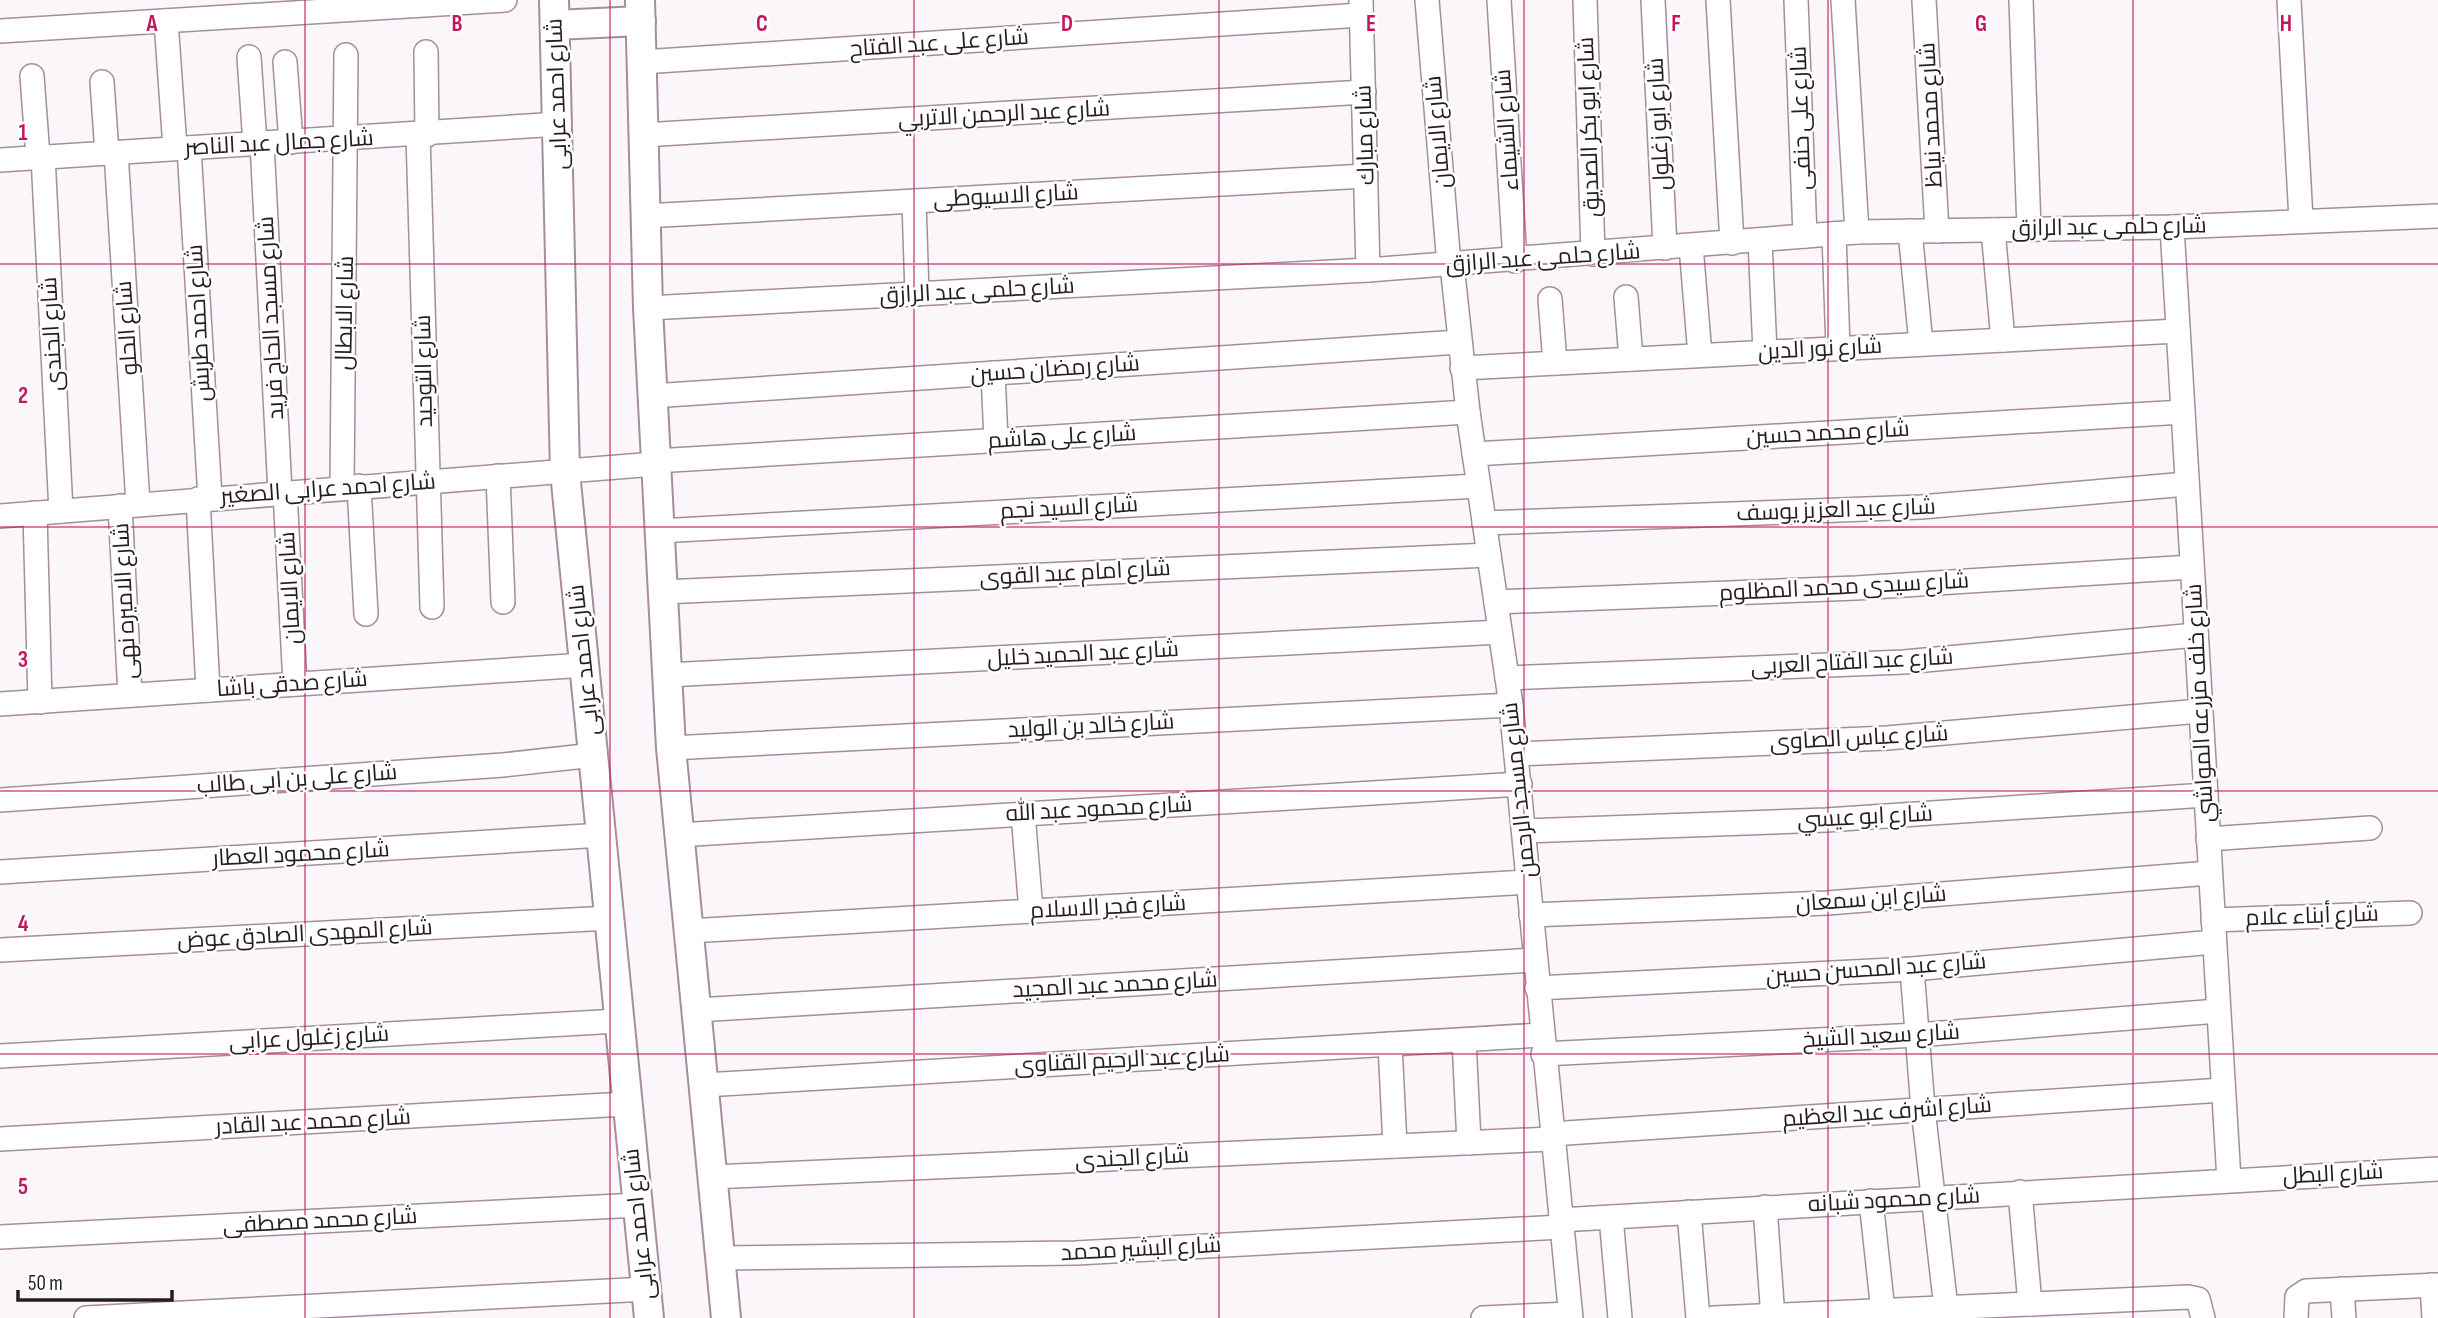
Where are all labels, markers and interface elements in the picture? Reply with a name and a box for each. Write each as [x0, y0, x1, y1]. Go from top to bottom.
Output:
text: A [146, 10, 159, 38]
text: B [452, 10, 463, 38]
text: C [756, 10, 768, 38]
text: D [1061, 10, 1073, 38]
text: E [1366, 10, 1376, 38]
text: F [1671, 10, 1681, 38]
text: G [1975, 10, 1987, 38]
text: H [2280, 10, 2292, 38]
street label: شارع احمد عرابى [540, 18, 575, 170]
street label: شارع على عبد الفتاح [848, 23, 1030, 64]
street label: شارع ابو بكر الصديق [1572, 36, 1607, 218]
street label: شارع محمد نياظ [1913, 42, 1950, 188]
street label: شارع على حنفى [1784, 45, 1819, 191]
street label: شارع ابو زغلول [1642, 57, 1677, 191]
street label: شارع الشيماء [1489, 68, 1526, 192]
street label: شارع الايمان [1419, 74, 1458, 189]
street label: شارع مبارك [1349, 84, 1382, 186]
street label: شارع عبد الرحمن الاتربي [897, 94, 1111, 137]
text: 1 [18, 119, 28, 147]
street label: شارع جمال عبد الناصر [182, 124, 374, 163]
street label: شارع الاسيوطى [933, 178, 1080, 215]
street label: شارع حلمى عبد الرازق [2011, 211, 2207, 244]
street label: شارع مسجد الحاج فريد [252, 215, 291, 421]
street label: شارع حلمى عبد الرازق [1445, 237, 1642, 280]
street label: شارع احمد طربش [181, 244, 218, 402]
street label: شارع الابطال [330, 255, 361, 371]
street label: شارع حلمى عبد الرازق [879, 272, 1075, 311]
street label: شارع الجندى [35, 276, 70, 392]
street label: شارع الحلو [110, 280, 145, 376]
street label: شارع التوحيد [409, 314, 440, 428]
street label: شارع نور الدين [1757, 332, 1883, 367]
street label: شارع رمضان حسين [969, 349, 1141, 390]
text: 2 [18, 382, 28, 410]
street label: شارع محمد حسين [1746, 415, 1911, 452]
street label: شارع على هاشم [987, 419, 1137, 456]
street label: شارع احمد عرابى الصغير [217, 468, 437, 512]
street label: شارع السيد نجم [999, 490, 1139, 527]
street label: شارع عبد العزيز يوسف [1736, 493, 1936, 528]
street label: شارع الاميره نهى [107, 522, 144, 680]
street label: شارع الايمان [273, 531, 308, 645]
street label: شارع امام عبد القوى [979, 554, 1171, 593]
street label: شارع سيدى محمد المظلوم [1718, 566, 1970, 609]
street label: شارع احمد عرابى [562, 583, 607, 737]
street label: شارع خلف مزرعه المواشي [2180, 583, 2222, 823]
street label: شارع عبد الحميد خليل [986, 635, 1180, 674]
street label: شارع عبد الفتاح العربى [1750, 643, 1954, 682]
text: 3 [18, 646, 28, 674]
street label: شارع صدقى باشا [215, 665, 369, 704]
street label: شارع مسجد الرحمن [1496, 701, 1543, 879]
street label: شارع خالد بن الوليد [1007, 708, 1175, 745]
street label: شارع عباس الصاوى [1769, 719, 1949, 758]
street label: شارع على بن ابى طالب [196, 758, 398, 801]
street label: شارع محمود عبد الله [1005, 788, 1193, 829]
street label: شارع ابو عيسي [1796, 799, 1934, 837]
street label: شارع محمود العطار [210, 835, 390, 874]
street label: شارع ابن سمعان [1794, 880, 1948, 919]
street label: شارع فجر الاسلام [1029, 889, 1187, 926]
street label: شارع أبناء علام [2245, 898, 2379, 933]
text: 4 [18, 910, 29, 938]
street label: شارع المهدى الصادق عوض [177, 913, 434, 956]
street label: شارع عبد المحسن حسين [1765, 947, 1987, 992]
street label: شارع محمد عبد المجيد [1012, 966, 1218, 1005]
street label: شارع سعيد الشيخ [1801, 1018, 1961, 1055]
street label: شارع زغلول عرابى [228, 1020, 390, 1057]
street label: شارع عبد الرحيم القناوى [1013, 1040, 1231, 1081]
street label: شارع اشرف عبد العظيم [1781, 1091, 1993, 1134]
street label: شارع محمد عبد القادر [212, 1103, 412, 1142]
street label: شارع الجندى [1074, 1141, 1190, 1176]
street label: شارع احمد عرابى [617, 1147, 662, 1301]
street label: شارع البطل [2282, 1157, 2384, 1192]
text: 5 [18, 1173, 28, 1201]
street label: شارع محمود شبانه [1807, 1182, 1981, 1219]
street label: شارع محمد مصطفى [222, 1202, 418, 1241]
street label: شارع البشير محمد [1060, 1231, 1222, 1268]
scale bar [18, 1258, 172, 1302]
text: 50 m [28, 1271, 63, 1296]

